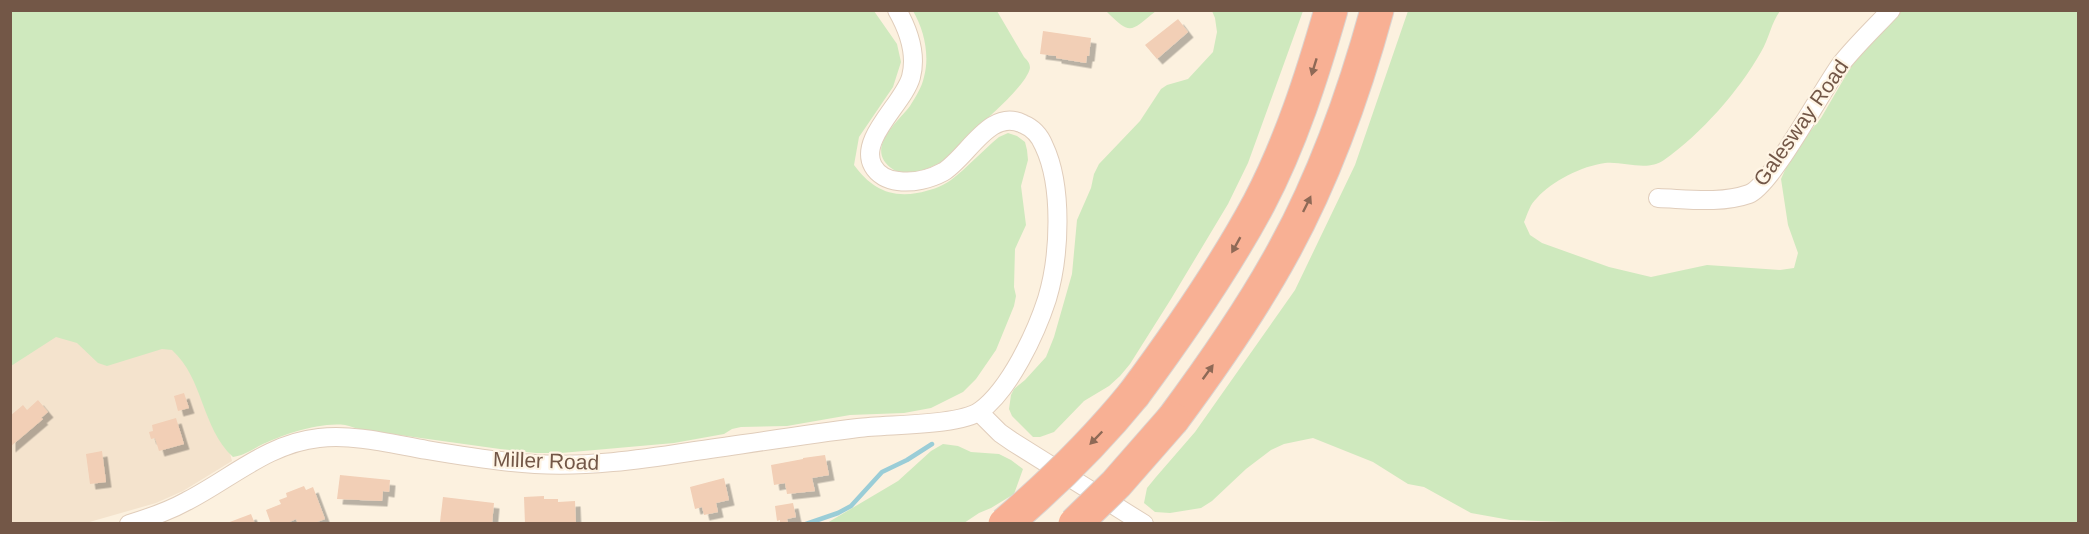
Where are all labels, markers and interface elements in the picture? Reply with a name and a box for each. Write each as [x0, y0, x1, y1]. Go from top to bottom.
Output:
street label: Galesway Road [1749, 55, 1853, 190]
one-way arrow [1309, 58, 1318, 76]
one-way arrow [1302, 196, 1312, 213]
one-way arrow [1231, 236, 1241, 253]
one-way arrow [1202, 365, 1214, 381]
one-way arrow [1090, 431, 1104, 445]
street label: Miller Road [493, 447, 599, 474]

